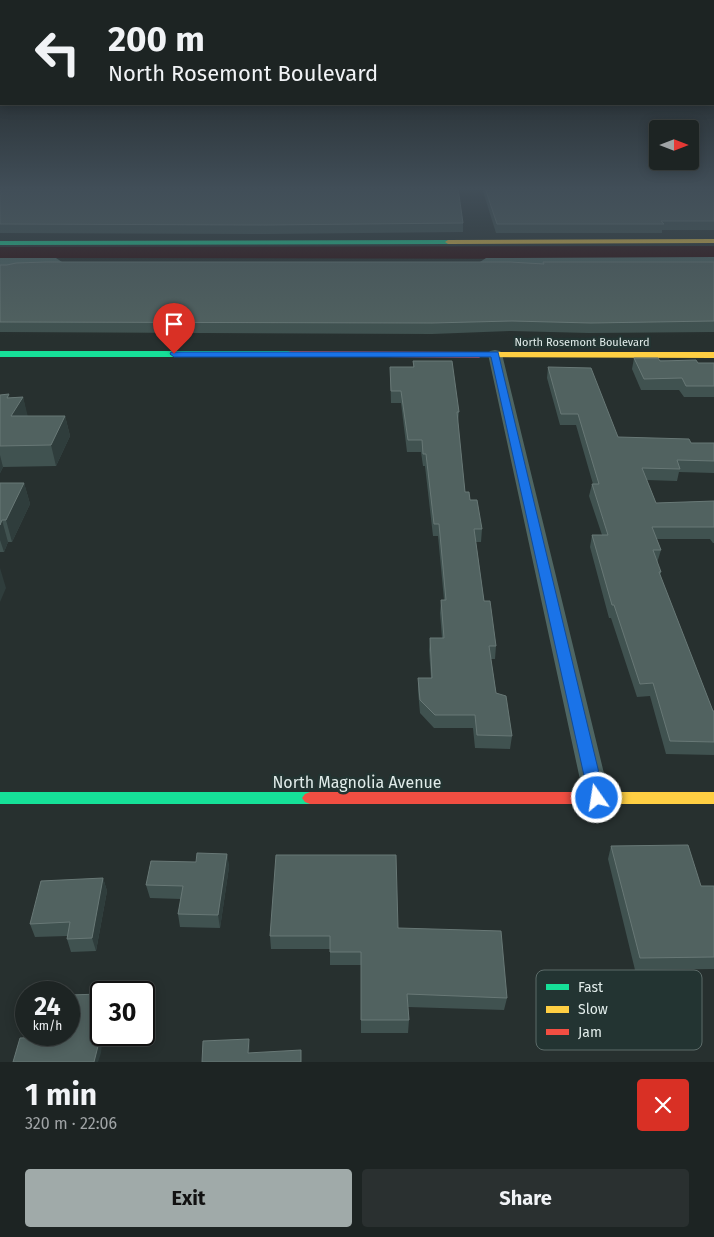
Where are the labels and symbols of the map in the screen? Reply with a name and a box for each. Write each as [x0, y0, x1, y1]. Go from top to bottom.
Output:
north arrow [649, 120, 699, 170]
pin [153, 303, 195, 354]
street label: North Rosemont Boulevard [514, 336, 650, 349]
position arrow [570, 771, 622, 823]
street label: North Magnolia Avenue [272, 773, 442, 792]
legend [536, 970, 702, 1050]
text: Fast [578, 979, 604, 996]
speed limit sign: 30 [90, 981, 155, 1046]
text: Slow [578, 1001, 608, 1018]
text: Jam [578, 1024, 602, 1041]

